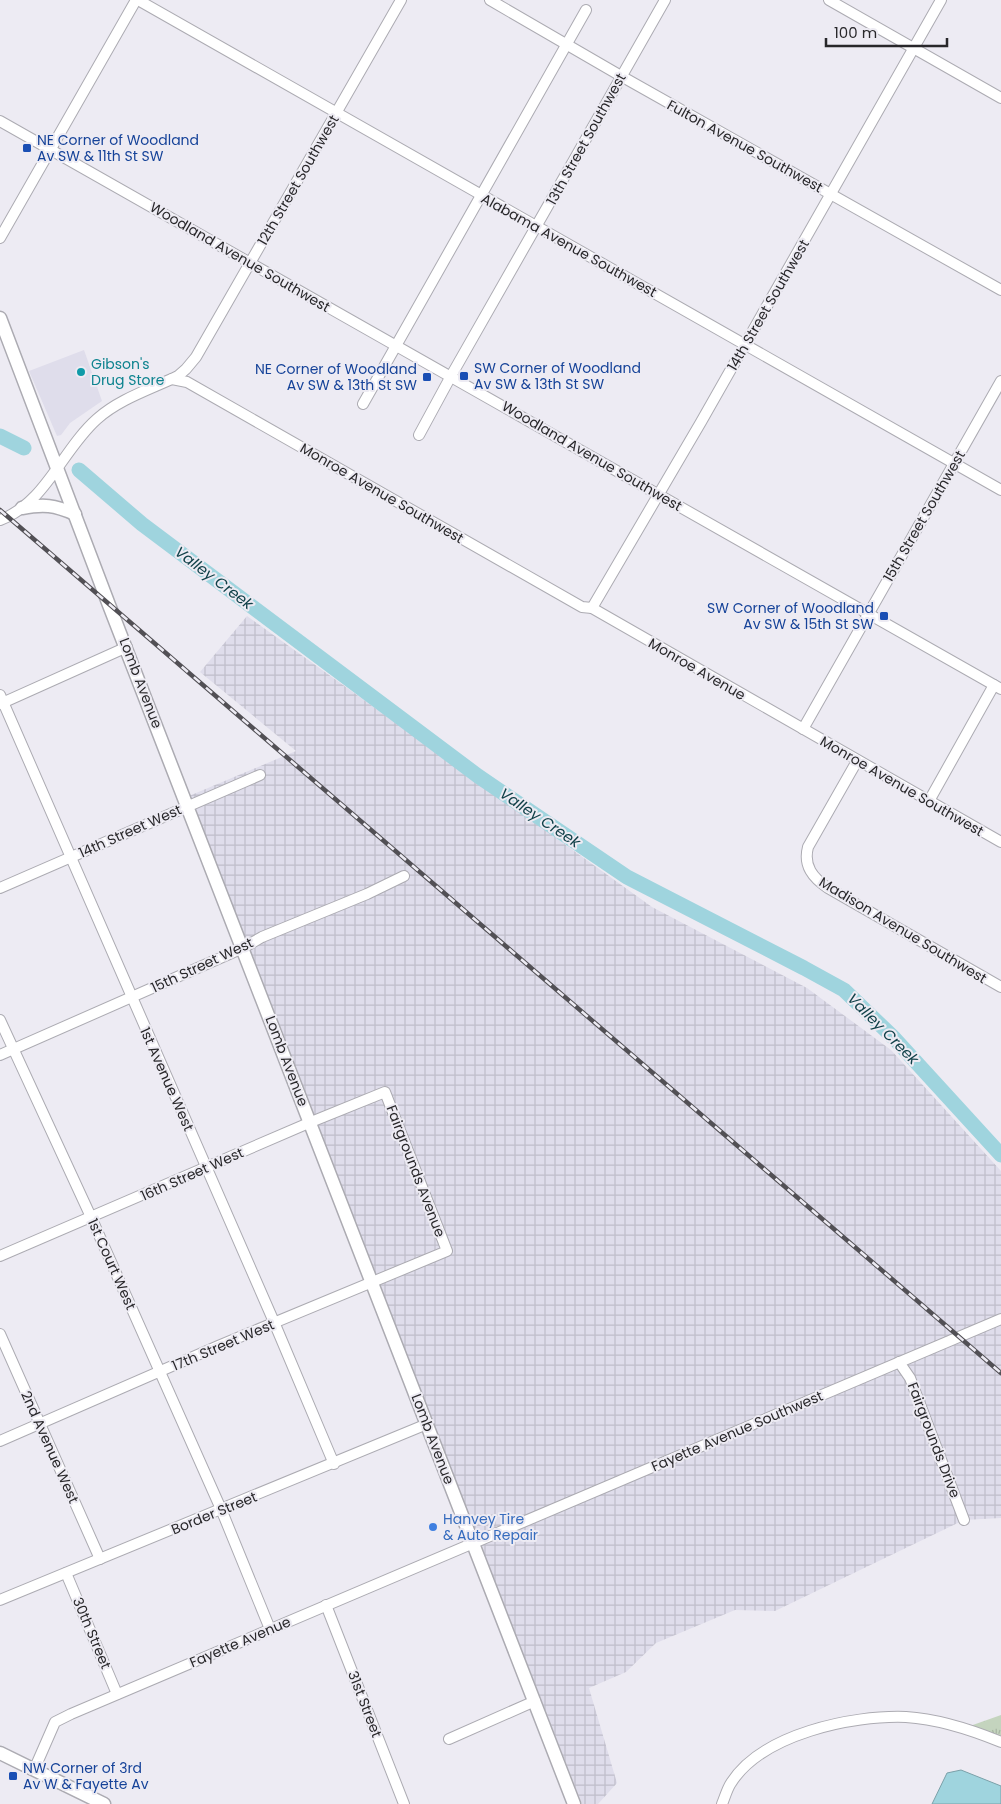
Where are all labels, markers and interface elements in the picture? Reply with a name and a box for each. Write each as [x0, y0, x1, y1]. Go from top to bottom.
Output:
scale bar [826, 15, 947, 47]
text: 100 m [834, 22, 877, 43]
street label: 13th Street Southwest [541, 69, 631, 209]
street label: Fulton Avenue Southwest [663, 95, 827, 197]
street label: 12th Street Southwest [252, 111, 344, 249]
place label: NE Corner of Woodland Av SW & 11th St SW [37, 130, 199, 166]
marker: NE Corner of Woodland Av SW & 11th St SW [21, 142, 33, 154]
street label: Alabama Avenue Southwest [478, 188, 660, 302]
street label: Woodland Avenue Southwest [146, 197, 334, 317]
street label: 14th Street Southwest [722, 236, 814, 374]
place label: Gibson's Drug Store [91, 354, 165, 390]
place label: SW Corner of Woodland Av SW & 13th St SW [474, 358, 641, 394]
place label: NE Corner of Woodland Av SW & 13th St SW [255, 359, 417, 395]
marker: Gibson's Drug Store [75, 366, 87, 378]
marker: SW Corner of Woodland Av SW & 13th St SW [458, 370, 470, 382]
marker: NE Corner of Woodland Av SW & 13th St SW [421, 371, 433, 383]
street label: Woodland Avenue Southwest [498, 396, 686, 516]
street label: Monroe Avenue Southwest [297, 438, 467, 548]
street label: 15th Street Southwest [878, 447, 970, 585]
water label: Valley Creek [171, 541, 259, 615]
place label: SW Corner of Woodland Av SW & 15th St SW [707, 598, 874, 634]
marker: SW Corner of Woodland Av SW & 15th St SW [878, 610, 890, 622]
street label: Monroe Avenue [645, 633, 750, 705]
street label: Lomb Avenue [115, 635, 168, 731]
street label: Monroe Avenue Southwest [817, 731, 987, 841]
water label: Valley Creek [496, 783, 586, 853]
street label: 14th Street West [75, 799, 185, 863]
street label: Madison Avenue Southwest [815, 872, 991, 988]
street label: 15th Street West [148, 933, 256, 997]
water label: Valley Creek [843, 988, 925, 1070]
street label: Lomb Avenue [261, 1013, 314, 1109]
street label: 1st Avenue West [135, 1024, 199, 1134]
street label: Fairgrounds Avenue [382, 1102, 451, 1240]
street label: 16th Street West [137, 1142, 247, 1206]
street label: 1st Court West [83, 1215, 141, 1313]
street label: 17th Street West [169, 1314, 277, 1376]
street label: Fairgrounds Drive [903, 1379, 965, 1501]
street label: Fayette Avenue Southwest [648, 1386, 826, 1476]
street label: 2nd Avenue West [16, 1388, 84, 1506]
street label: Lomb Avenue [407, 1391, 460, 1487]
street label: Border Street [168, 1487, 260, 1539]
place label: Hanvey Tire & Auto Repair [443, 1509, 538, 1545]
marker: Hanvey Tire & Auto Repair [427, 1521, 439, 1533]
street label: 30th Street [68, 1594, 116, 1672]
street label: Fayette Avenue [186, 1612, 294, 1672]
street label: 31st Street [343, 1668, 387, 1740]
place label: NW Corner of 3rd Av W & Fayette Av [23, 1758, 149, 1794]
marker: NW Corner of 3rd Av W & Fayette Av [7, 1770, 19, 1782]

